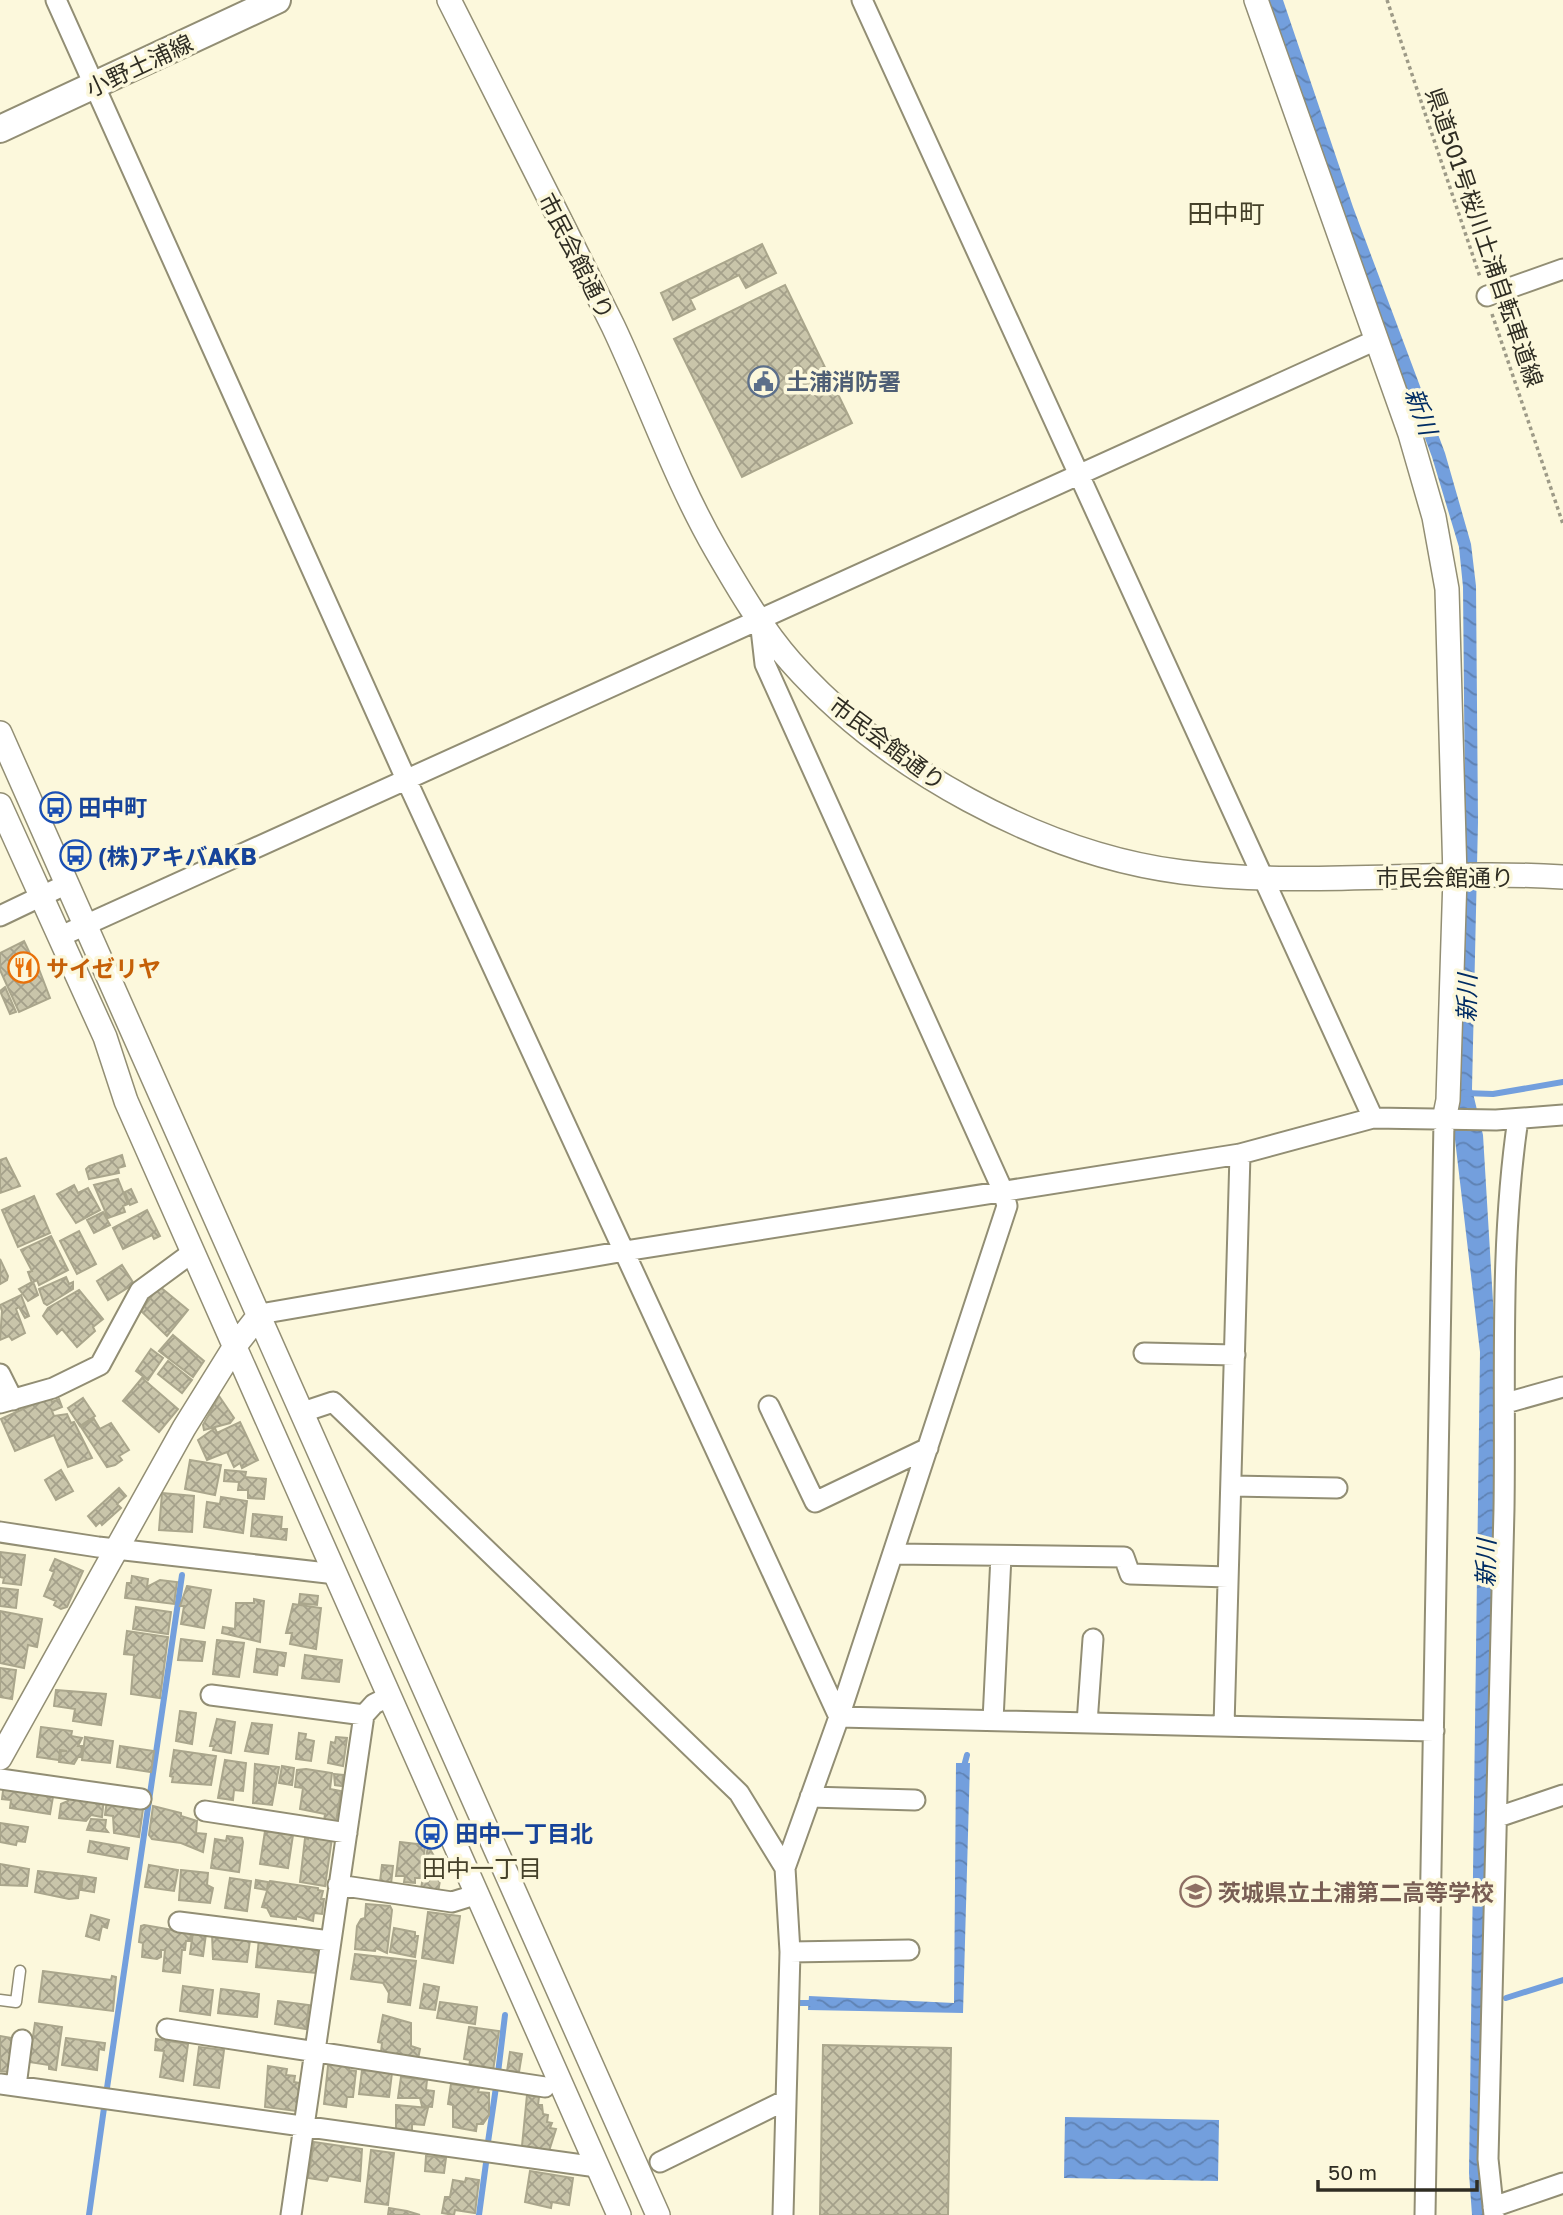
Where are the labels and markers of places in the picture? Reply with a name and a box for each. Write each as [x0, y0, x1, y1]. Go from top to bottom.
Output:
public building icon: 土浦消防署 [746, 364, 780, 398]
place label: 土浦消防署 [786, 367, 901, 395]
bus stop icon: 田中町 [38, 790, 72, 824]
place label: 田中町 [78, 793, 147, 821]
bus stop icon: (株)アキバAKB [58, 839, 92, 873]
place label: (株)アキバAKB [98, 842, 257, 870]
restaurant icon: サイゼリヤ [6, 951, 40, 985]
place label: サイゼリヤ [46, 954, 161, 982]
bus stop icon: 田中一丁目北 [415, 1816, 449, 1850]
place label: 田中一丁目北 [455, 1819, 593, 1847]
school or university icon: 茨城県立土浦第二高等学校 [1178, 1875, 1212, 1909]
place label: 茨城県立土浦第二高等学校 [1218, 1878, 1494, 1906]

